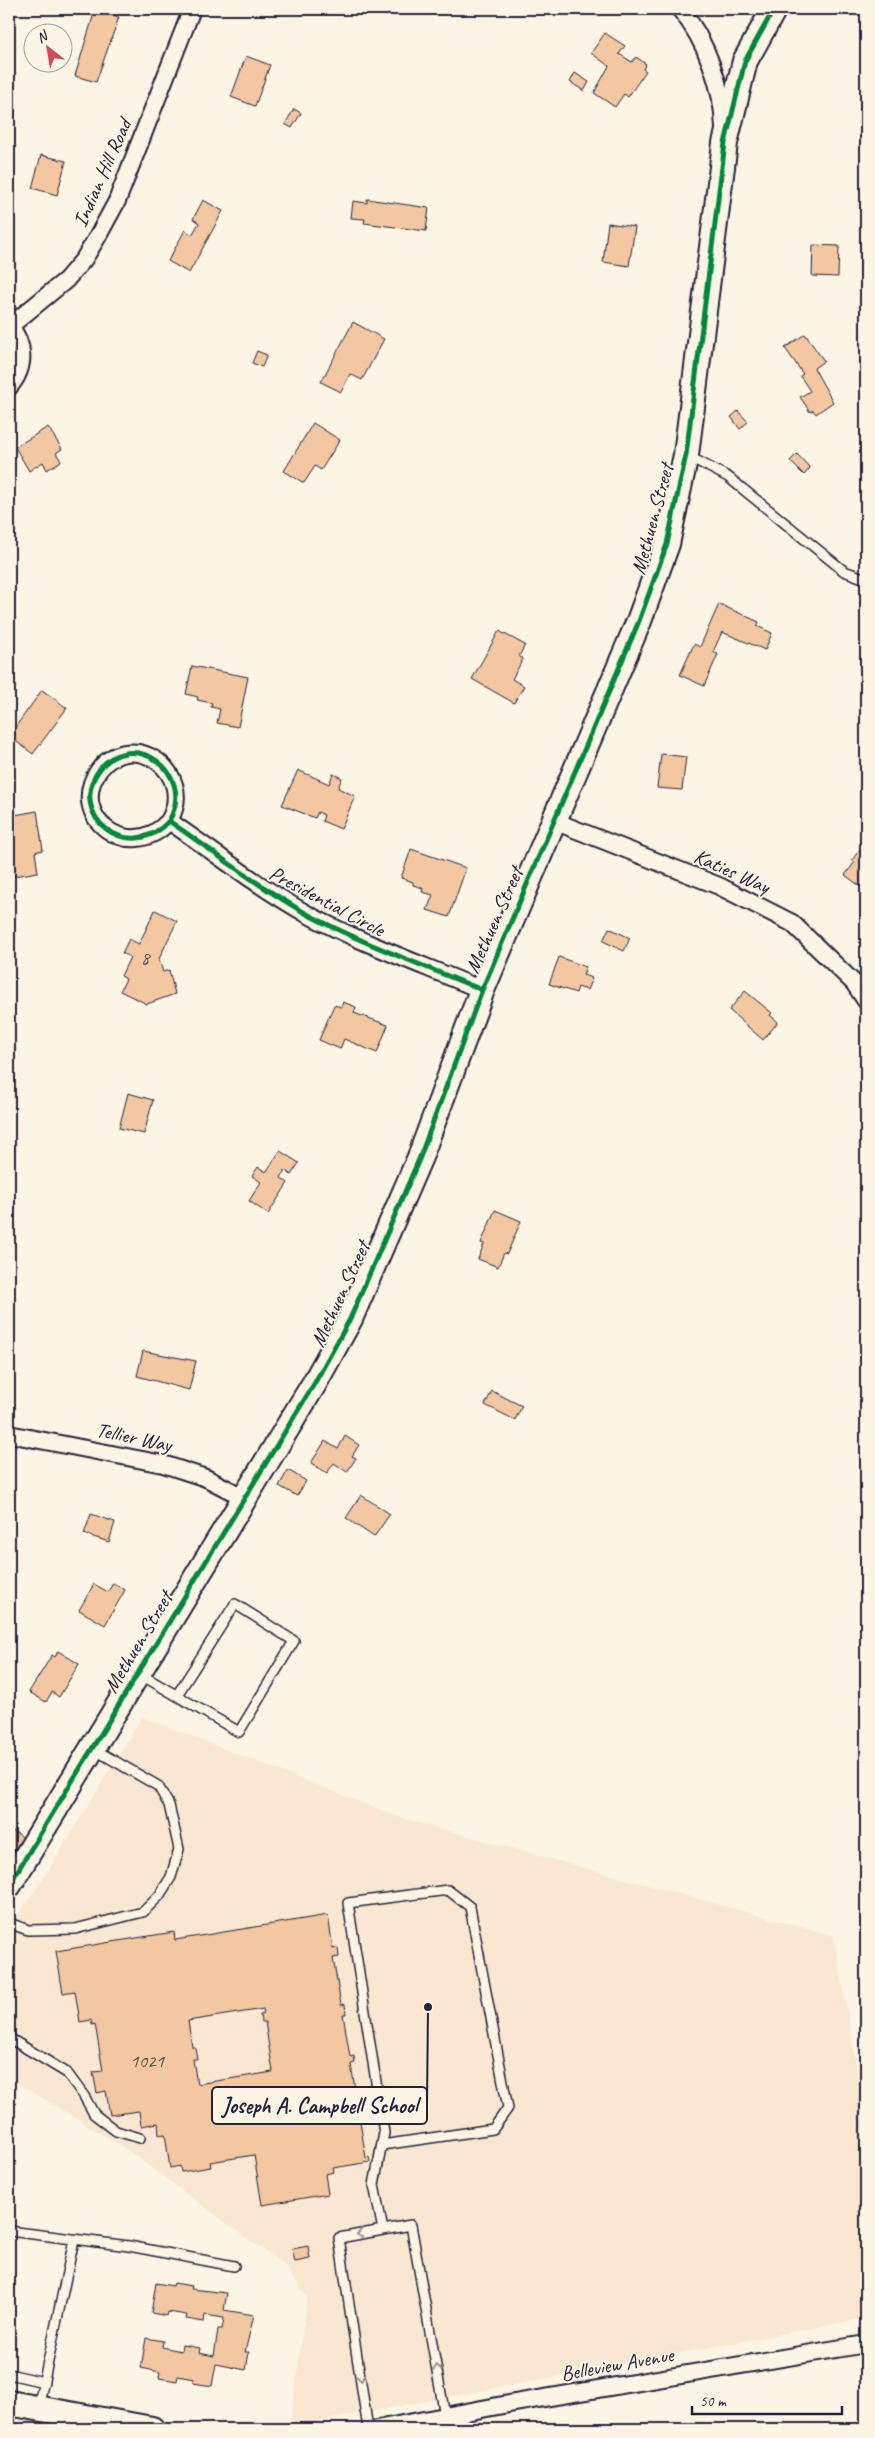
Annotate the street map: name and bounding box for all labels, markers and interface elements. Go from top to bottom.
north arrow [22,22,72,72]
text: N [33,27,52,47]
street label: Indian Hill Road [67,113,138,231]
street label: Methuen Street [625,458,680,577]
street label: Katies Way [690,843,776,900]
street label: Presidential Circle [265,860,391,943]
street label: Methuen Street [459,860,530,977]
house number: 8 [141,946,152,970]
street label: Methuen Street [304,1234,377,1351]
street label: Tellier Way [94,1416,176,1458]
street label: Methuen Street [98,1584,180,1697]
house number: 1021 [130,2049,166,2073]
callout: Joseph A. Campbell School [212,2087,427,2124]
text: Joseph A. Campbell School [220,2092,422,2120]
one-way arrow [356,2229,364,2239]
street label: Belleview Avenue [559,2341,677,2387]
one-way arrow [432,2364,442,2373]
one-way arrow [355,2373,365,2382]
scale bar [692,2383,842,2415]
text: 50 m [700,2392,727,2411]

